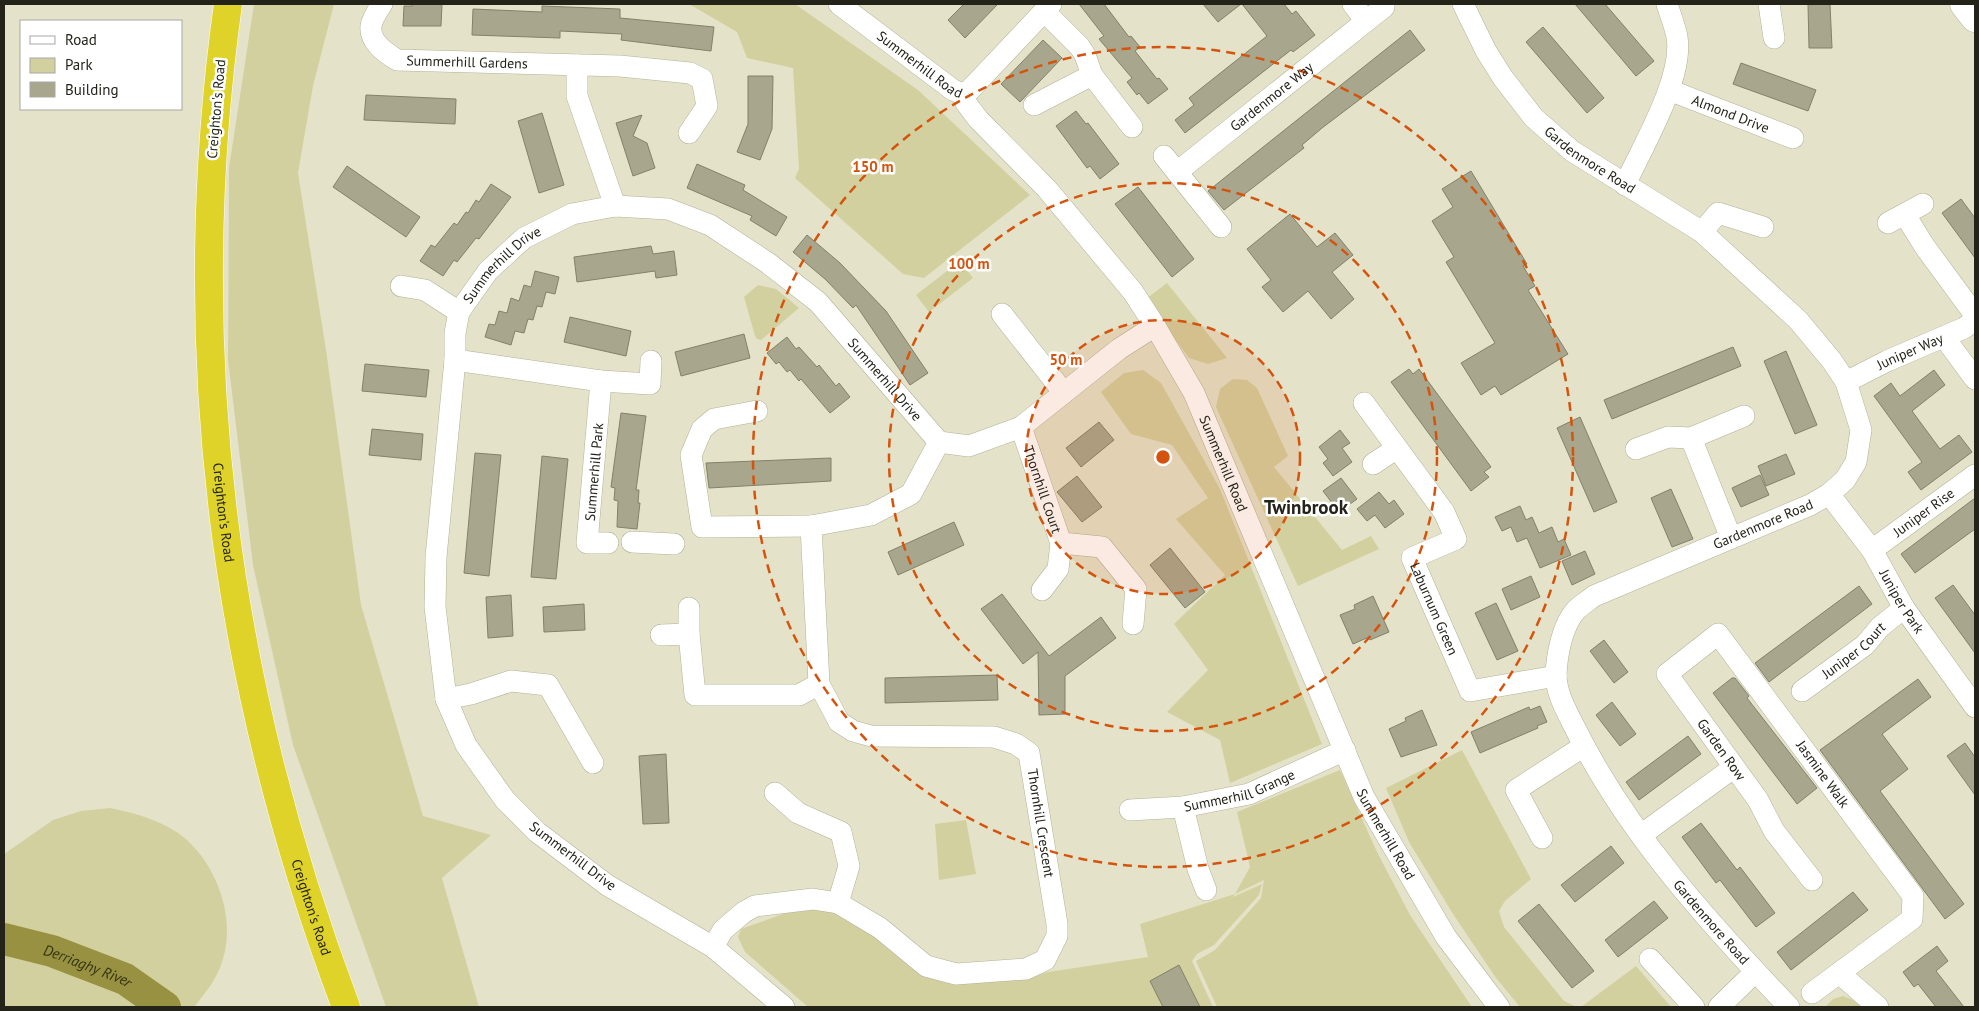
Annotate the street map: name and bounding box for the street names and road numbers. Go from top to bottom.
street label: Summerhill Road [873,27,965,102]
street label: Summerhill Gardens [406,51,528,73]
street label: Gardenmore Way [1226,58,1317,135]
street label: Creighton's Road [203,59,229,159]
street label: Almond Drive [1689,91,1772,137]
street label: Gardenmore Road [1541,122,1639,197]
street label: Summerhill Drive [459,222,544,307]
street label: Juniper Way [1873,329,1946,374]
street label: Summerhill Drive [844,334,926,425]
street label: Summerhill Road [1195,413,1252,514]
street label: Summerhill Park [581,422,607,522]
street label: Thornhill Court [1019,443,1066,536]
street label: Creighton's Road [209,462,239,563]
street label: Juniper Rise [1889,484,1958,541]
street label: Gardenmore Road [1710,495,1816,553]
street label: Laburnum Green [1406,560,1462,658]
street label: Juniper Park [1875,565,1928,637]
street label: Juniper Court [1817,617,1889,683]
street label: Garden Row [1693,715,1750,784]
street label: Jasmine Walk [1792,736,1854,811]
street label: Summerhill Grange [1182,765,1298,816]
street label: Thornhill Crescent [1024,767,1059,879]
street label: Summerhill Road [1353,786,1420,883]
street label: Summerhill Drive [526,817,620,895]
street label: Creighton's Road [288,857,336,958]
street label: Gardenmore Road [1670,876,1753,968]

